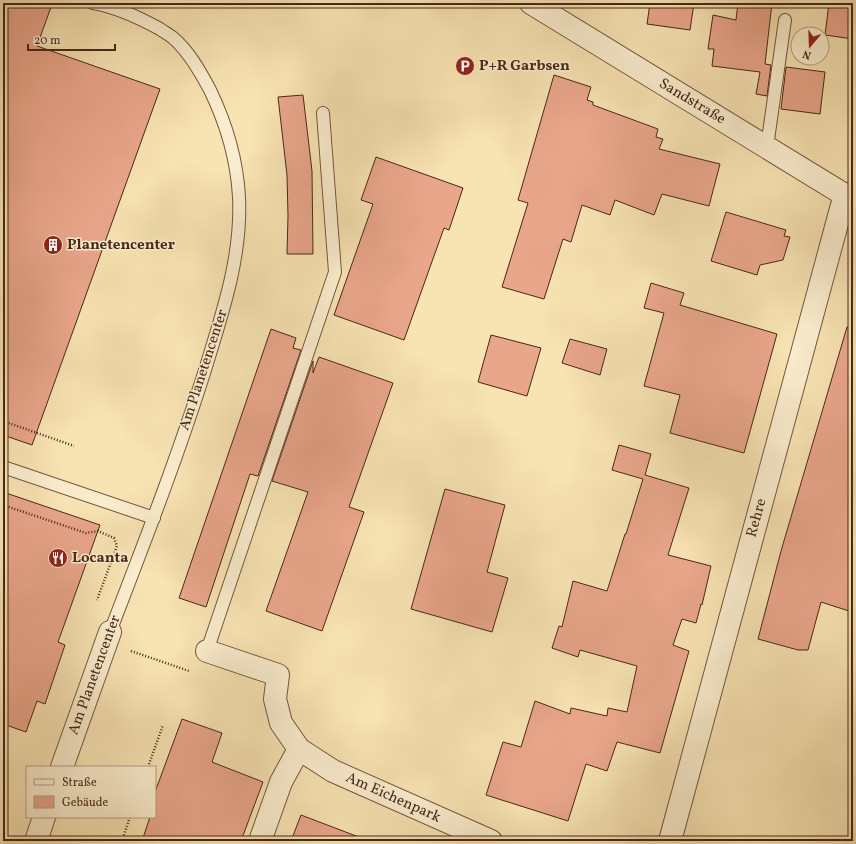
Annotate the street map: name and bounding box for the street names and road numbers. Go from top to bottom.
street label: Sandstraße [655,74,729,130]
street label: Am Planetencenter [175,307,233,433]
street label: Rehre [742,496,772,540]
street label: Am Planetencenter [64,612,126,738]
street label: Am Eichenpark [342,768,444,828]

